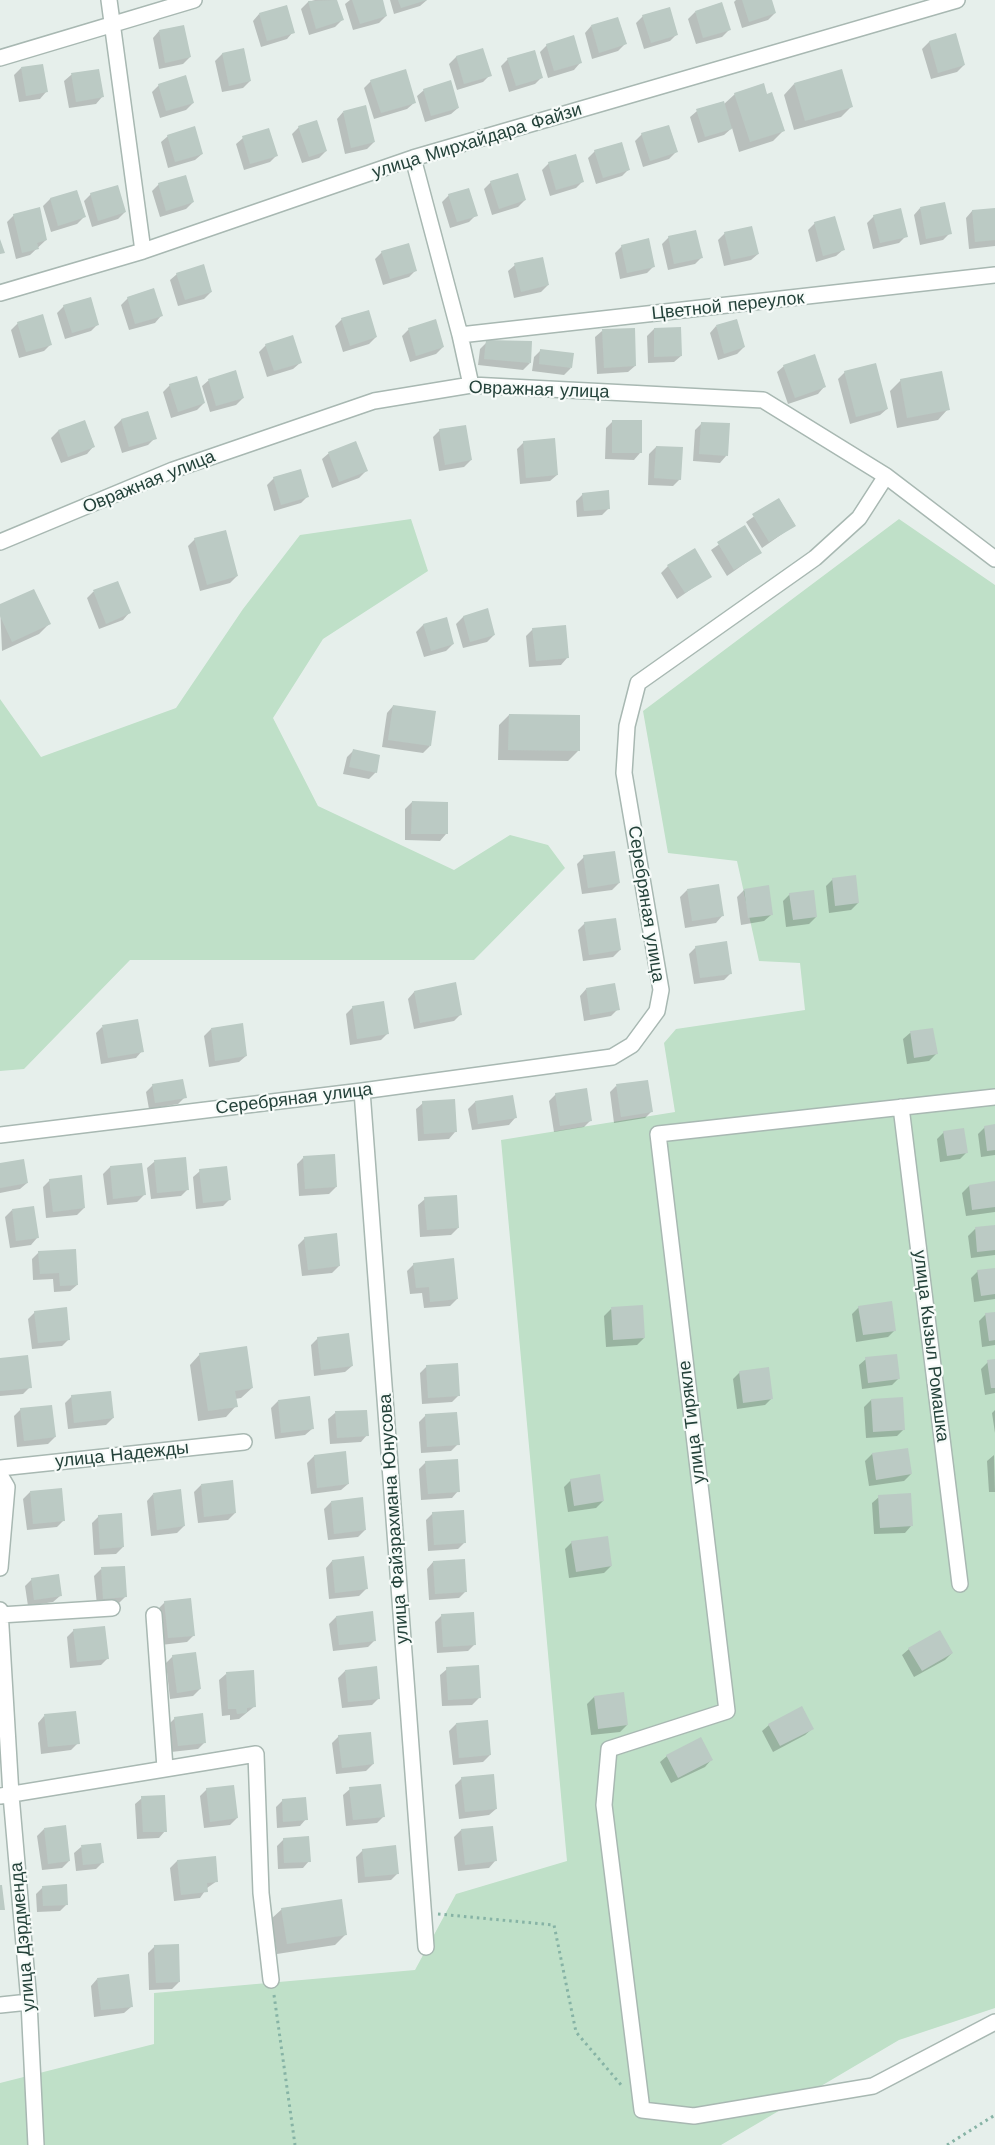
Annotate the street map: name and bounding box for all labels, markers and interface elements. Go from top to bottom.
street label: улица Мирхайдара Файзи [370,99,584,183]
street label: Цветной переулок [651,287,805,325]
street label: Овражная улица [468,377,610,403]
street label: Овражная улица [80,446,218,518]
street label: Серебряная улица [623,824,669,984]
street label: Серебряная улица [214,1079,374,1119]
street label: улица Кызыл Ромашка [909,1249,953,1443]
street label: улица Тирякле [674,1359,710,1485]
street label: улица Файзрахмана Юнусова [374,1393,414,1645]
street label: улица Надежды [54,1437,190,1473]
street label: улица Дэрдменда [6,1861,40,2013]

